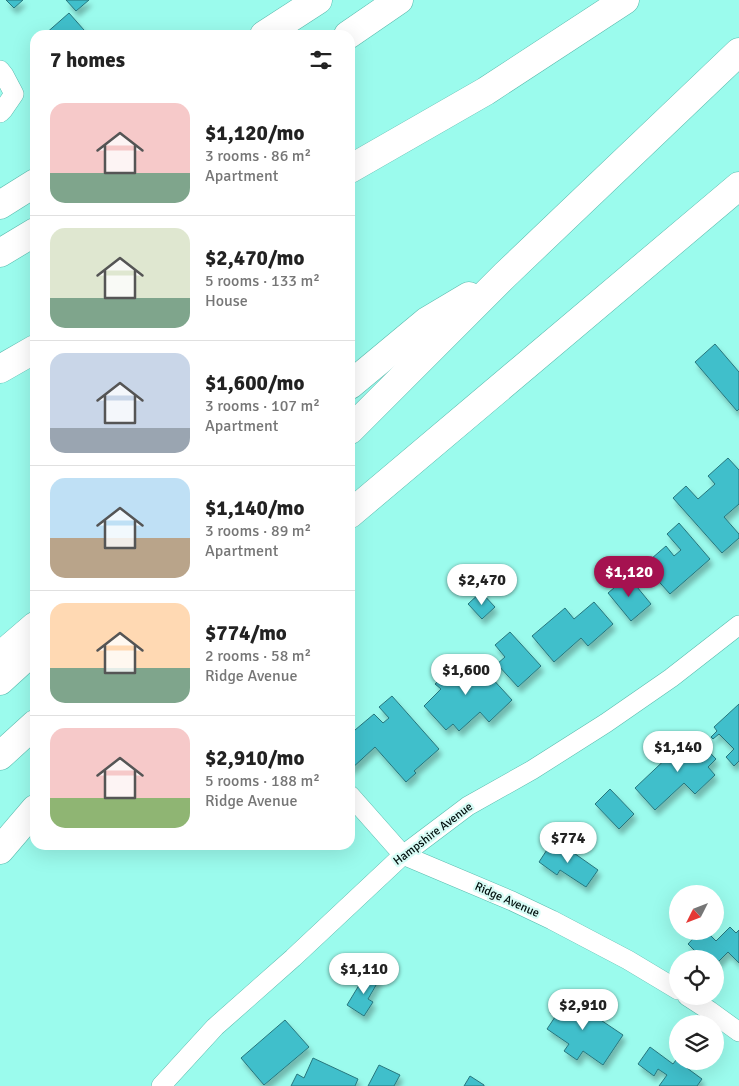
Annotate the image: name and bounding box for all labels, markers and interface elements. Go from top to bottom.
icon: filters [307,46,335,74]
text: 7 homes [50,47,125,73]
text: $1,120/mo [205,120,304,146]
icon: home [90,123,150,183]
text: 3 rooms · 86 m² [205,146,311,166]
text: Apartment [205,166,278,186]
text: $2,470/mo [205,245,304,271]
icon: home [90,248,150,308]
text: 5 rooms · 133 m² [205,271,320,291]
text: House [205,291,248,311]
text: $1,600/mo [205,370,304,396]
icon: home [90,373,150,433]
text: 3 rooms · 107 m² [205,396,320,416]
text: Apartment [205,416,278,436]
text: $1,140/mo [205,495,304,521]
icon: home [90,498,150,558]
text: 3 rooms · 89 m² [205,521,311,541]
text: Apartment [205,541,278,561]
pin: $1,120 [588,556,670,598]
text: $1,120 [605,562,653,582]
pin: $2,470 [441,564,523,606]
text: $2,470 [458,570,506,590]
text: $774/mo [205,620,287,646]
icon: home [90,623,150,683]
text: 2 rooms · 58 m² [205,646,311,666]
pin: $1,600 [425,654,507,696]
text: $1,600 [442,660,490,680]
text: Ridge Avenue [205,666,297,686]
pin: $1,140 [637,730,719,773]
text: $1,140 [654,737,702,757]
text: $2,910/mo [205,745,304,771]
icon: home [90,748,150,808]
text: 5 rooms · 188 m² [205,771,320,791]
text: Ridge Avenue [205,791,297,811]
street label: Hampshire Avenue [390,799,476,869]
pin: $774 [538,822,598,864]
text: $774 [551,828,585,848]
street label: Ridge Avenue [472,879,542,921]
north arrow [669,885,724,940]
map controls [669,885,724,1070]
button: locate [669,950,724,1005]
pin: $1,110 [323,952,405,995]
text: $1,110 [340,959,388,979]
pin: $2,910 [542,988,624,1031]
text: $2,910 [559,995,607,1015]
button: layers [669,1015,724,1070]

